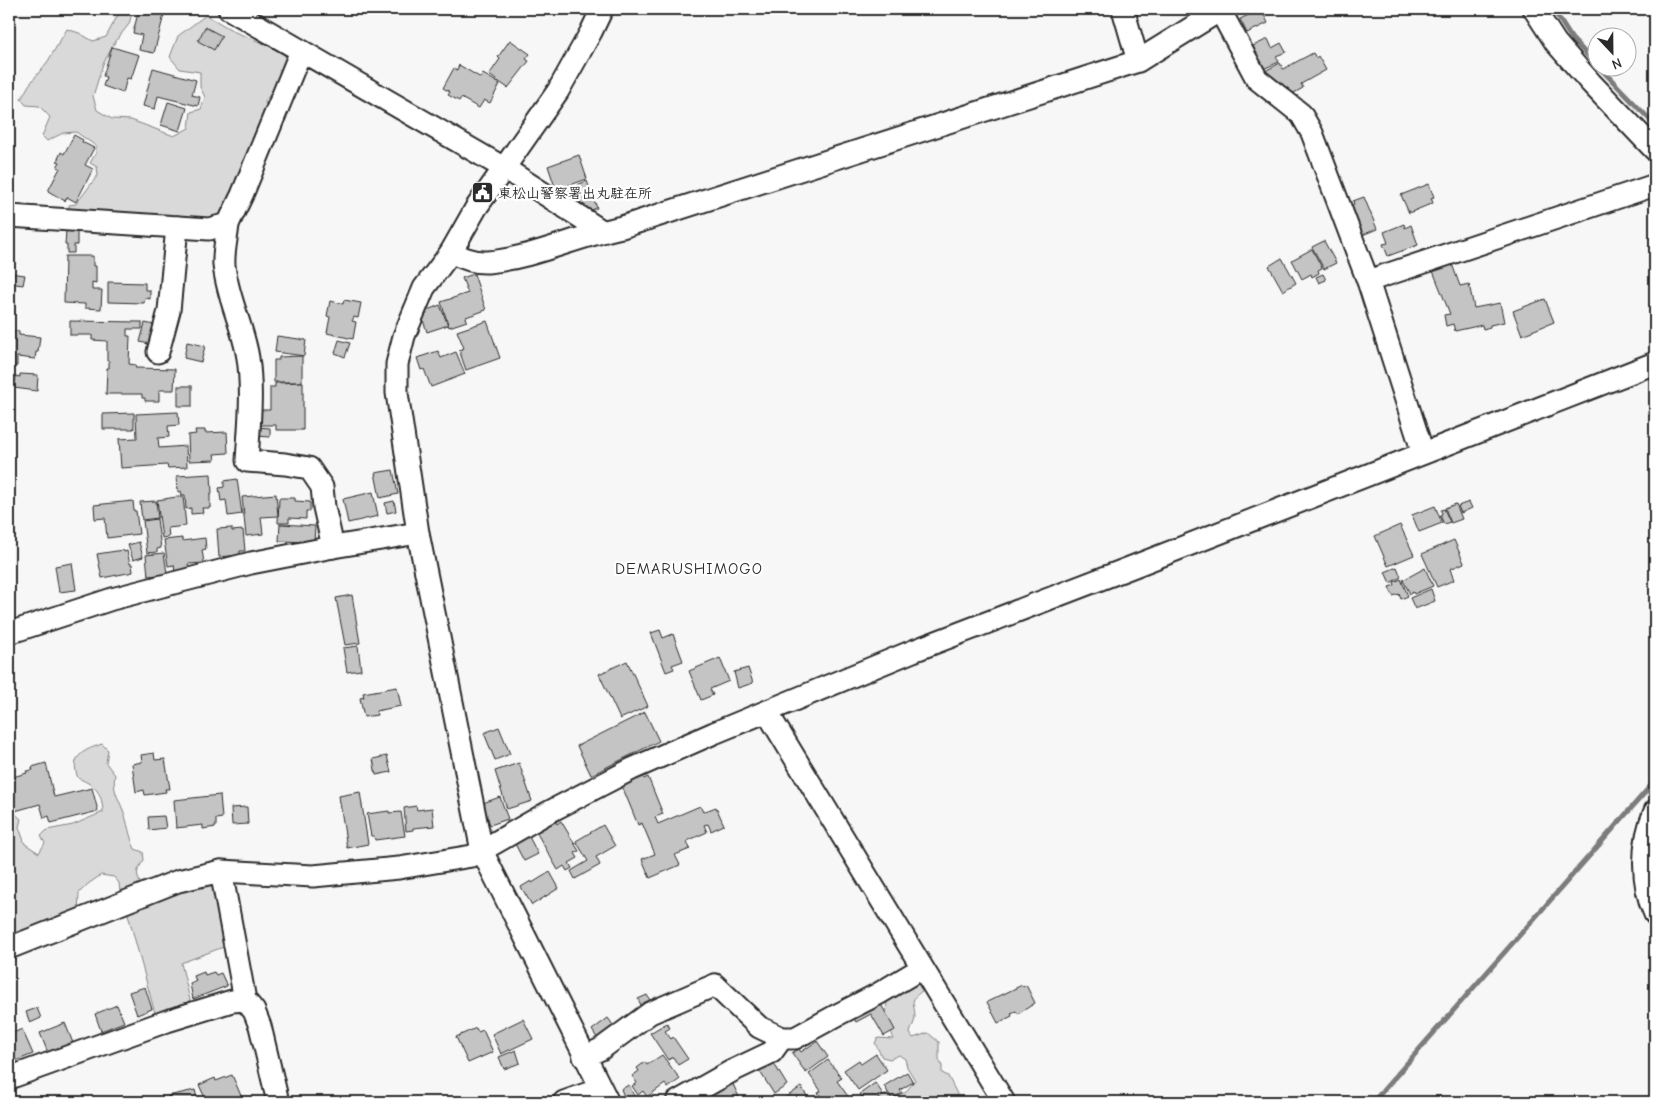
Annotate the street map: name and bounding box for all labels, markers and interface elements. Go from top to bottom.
north arrow [1586,28,1636,78]
text: N [1609,54,1624,73]
public building icon: 東松山警察署出丸駐在所 [470,181,494,205]
place label: 東松山警察署出丸駐在所 [498,185,652,202]
district label: DEMARUSHIMOGO [615,560,763,578]

